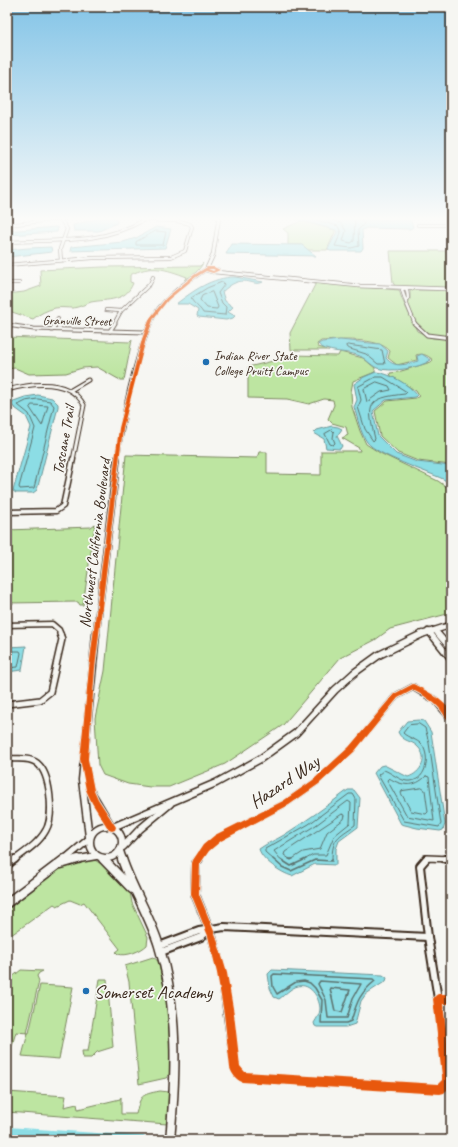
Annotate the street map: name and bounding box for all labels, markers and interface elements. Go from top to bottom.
street label: Granville Street [42,312,113,330]
place label: Indian River State College Pruitt Campus [214,348,310,379]
marker: Indian River State College Pruitt Campus [201,357,211,367]
street label: Toscane Trail [48,401,80,476]
street label: Northwest California Boulevard [75,455,116,629]
street label: Hazard Way [245,749,325,814]
place label: Somerset Academy [94,980,214,1004]
marker: Somerset Academy [81,986,91,996]

